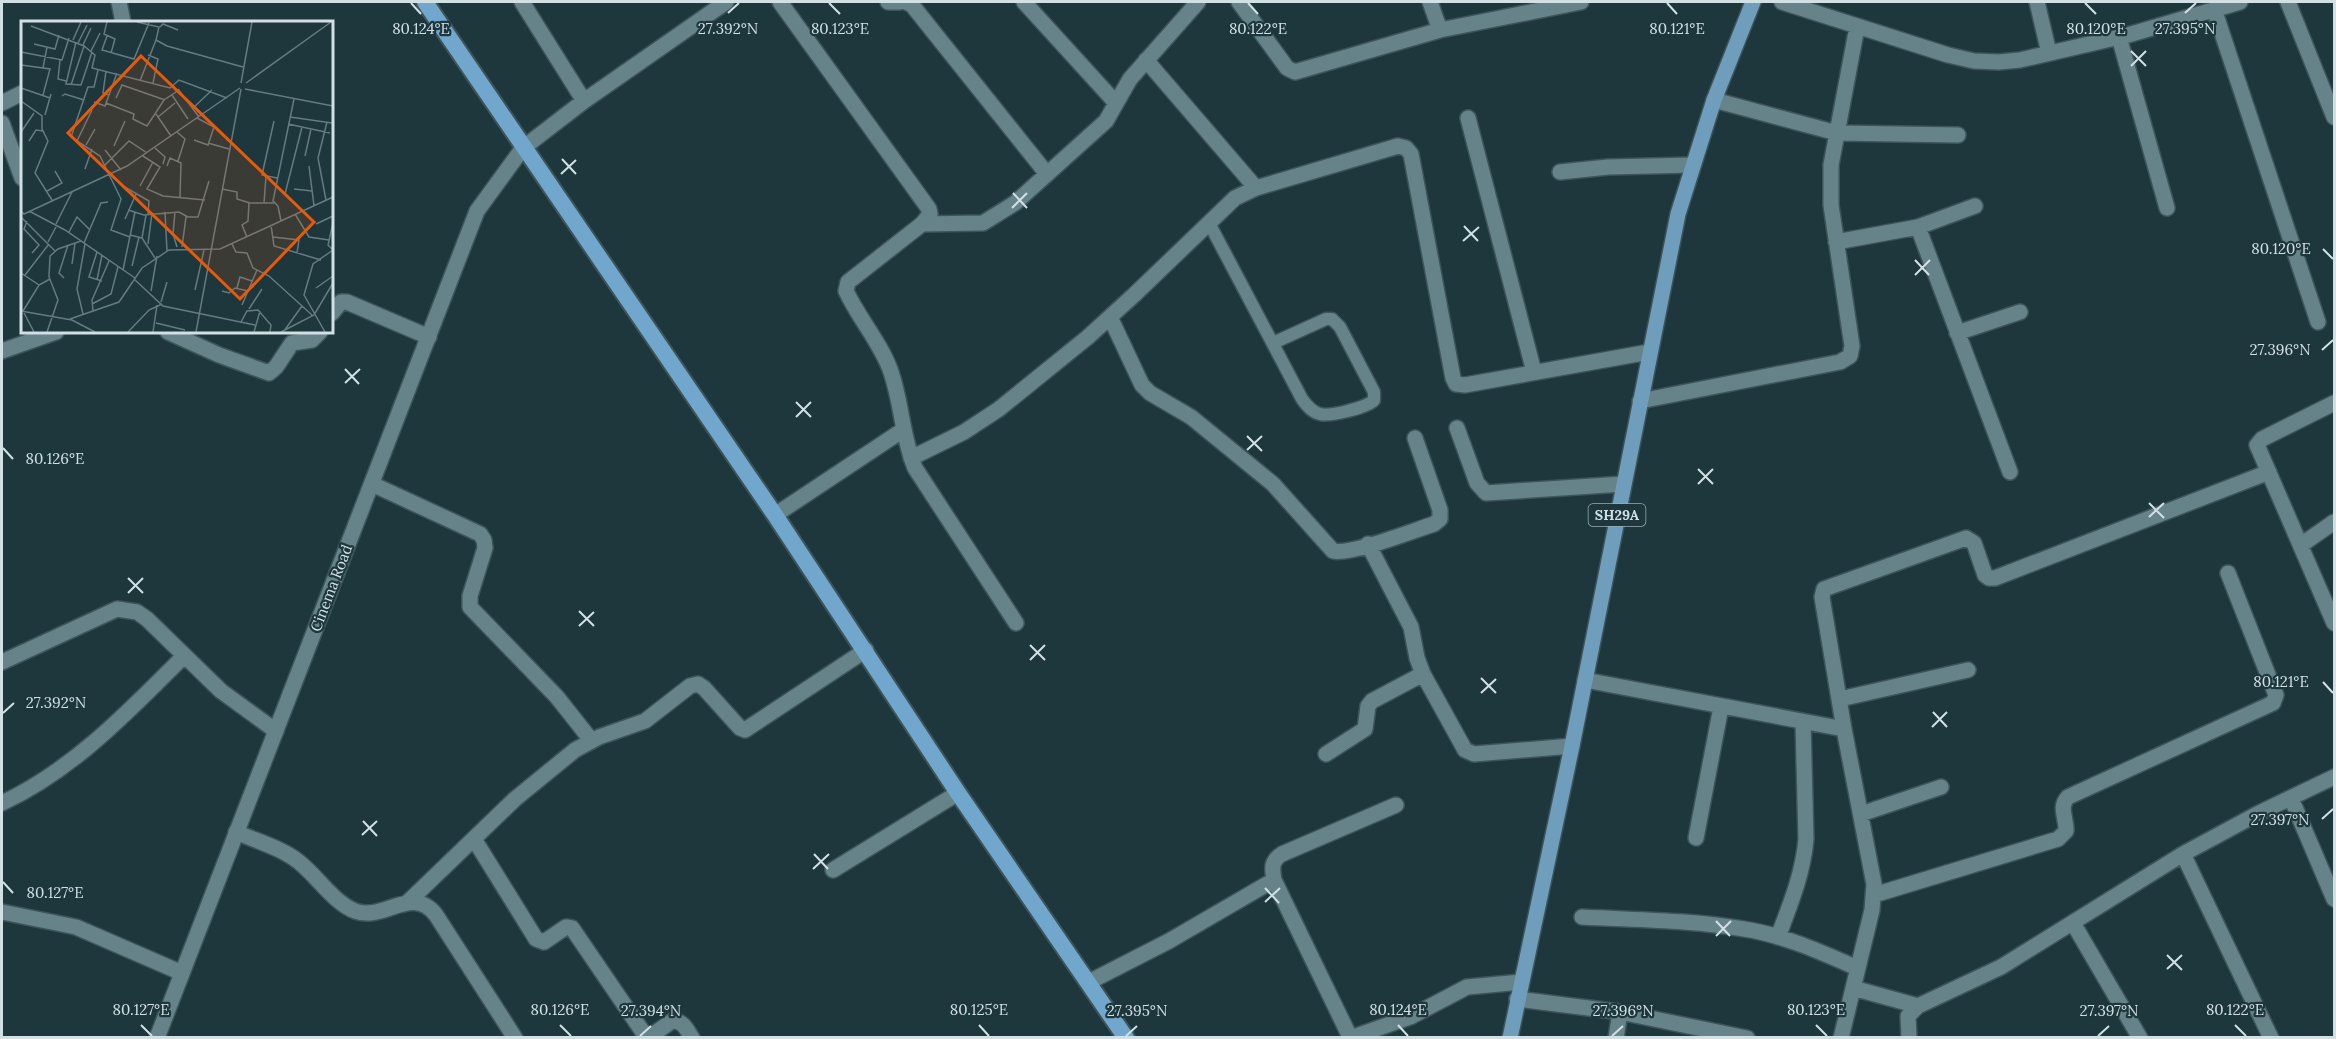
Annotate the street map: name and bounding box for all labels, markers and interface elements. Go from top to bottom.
text: 80.124°E [392,19,450,38]
text: 27.392°N [698,19,758,38]
text: 80.123°E [811,19,869,38]
text: 80.122°E [1229,19,1287,38]
text: 80.121°E [1649,19,1705,38]
text: 80.120°E [2066,19,2126,38]
text: 27.395°N [2155,19,2215,38]
inset map [21,21,333,333]
text: 80.120°E [2251,239,2311,258]
text: 27.396°N [2249,340,2311,359]
text: 80.126°E [26,449,84,468]
road number: SH29A [1588,504,1646,526]
street label: Cinema Road [306,542,356,634]
text: 80.121°E [2253,672,2309,691]
text: 27.392°N [26,693,86,712]
text: 27.397°N [2250,810,2310,829]
text: 80.127°E [26,883,84,902]
text: 80.127°E [112,1000,170,1019]
text: 80.126°E [531,1000,589,1019]
text: 80.125°E [950,1000,1008,1019]
text: 80.124°E [1369,1000,1427,1019]
text: 80.123°E [1787,1000,1845,1019]
text: 80.122°E [2206,1000,2264,1019]
text: 27.394°N [621,1001,681,1020]
text: 27.395°N [1107,1001,1167,1020]
text: 27.396°N [1592,1001,1654,1020]
text: 27.397°N [2079,1001,2139,1020]

